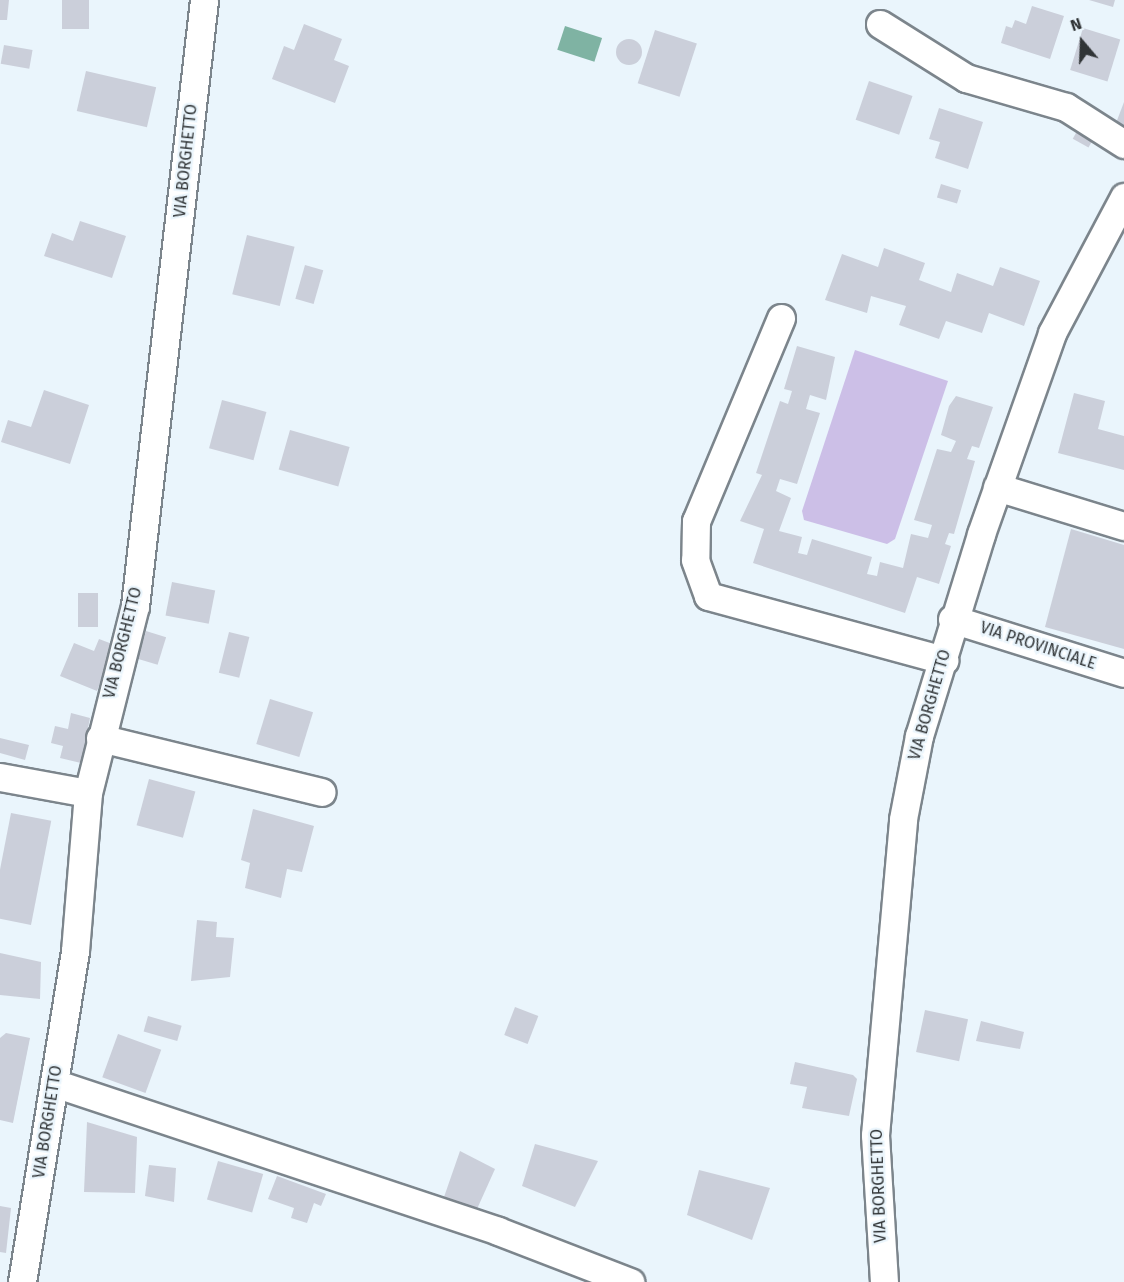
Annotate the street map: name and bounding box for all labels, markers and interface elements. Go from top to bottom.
north arrow [1052,12,1112,72]
text: N [1068,14,1084,35]
street label: VIA BORGHETTO [170,103,202,219]
street label: VIA BORGHETTO [100,585,146,701]
street label: VIA PROVINCIALE [978,618,1098,674]
street label: VIA BORGHETTO [905,648,955,762]
street label: VIA BORGHETTO [30,1064,66,1180]
street label: VIA BORGHETTO [867,1129,891,1243]

